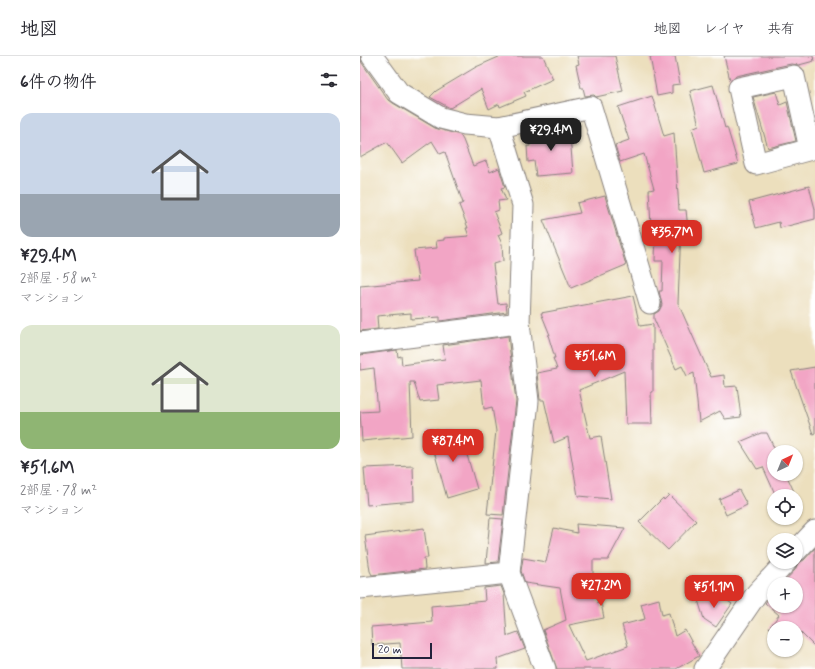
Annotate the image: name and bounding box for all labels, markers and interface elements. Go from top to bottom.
text: 地図 [20,17,58,42]
text: 地図 [654,20,682,38]
text: レイヤ [704,20,745,38]
text: 共有 [767,20,795,38]
icon: filters [318,69,340,91]
text: 6件の物件 [20,71,97,93]
pin: ¥29.4M [518,118,584,152]
text: ¥29.4M [529,122,573,139]
icon: home [144,139,216,211]
pin: ¥35.7M [639,220,705,254]
text: ¥35.7M [651,224,693,241]
text: ¥29.4M [20,245,77,267]
text: 2部屋 · 58 m² [20,270,97,287]
text: マンション [20,290,84,307]
pin: ¥51.6M [562,344,628,378]
text: ¥51.6M [574,348,616,365]
icon: home [144,351,216,423]
pin: ¥87.4M [420,429,486,463]
text: ¥87.4M [431,433,475,450]
north arrow [767,445,803,481]
map controls [767,445,803,657]
text: ¥51.6M [20,457,74,479]
text: 2部屋 · 78 m² [20,482,97,499]
button: locate [767,489,803,525]
text: マンション [20,502,84,519]
button: layers [767,533,803,569]
pin: ¥27.2M [568,573,634,607]
pin: ¥51.1M [681,575,747,609]
text: ¥27.2M [581,577,621,594]
button: + [767,577,803,613]
text: ¥51.1M [694,579,734,596]
button: − [767,621,803,657]
scale bar [372,641,432,660]
text: 20 m [378,643,401,657]

